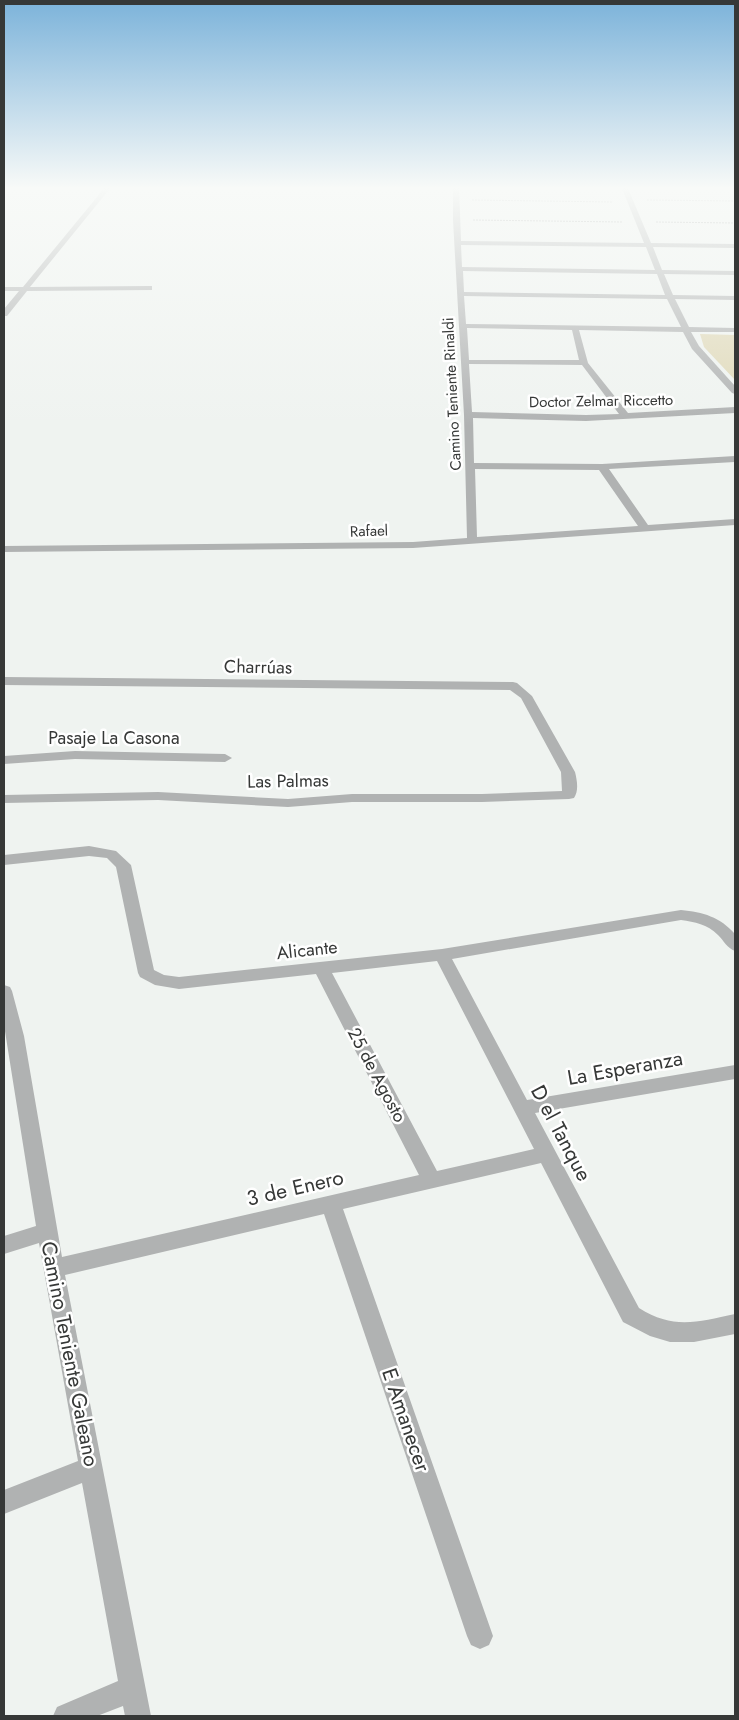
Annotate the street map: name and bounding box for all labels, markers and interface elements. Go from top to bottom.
street label: Camino Teniente Rinaldi [437,317,467,471]
street label: Doctor Zelmar Riccetto [529,389,673,413]
street label: Rafael [349,519,389,543]
street label: Charrúas [224,653,292,681]
street label: Pasaje La Casona [48,725,180,751]
street label: Las Palmas [247,767,329,795]
street label: Alicante [275,934,339,966]
street label: 25 de Agosto [341,1023,413,1127]
street label: La Esperanza [565,1043,685,1093]
street label: D el Tanque [523,1080,599,1187]
street label: 3 de Enero [244,1162,346,1214]
street label: Camino Teniente Galeano [33,1239,107,1469]
street label: E Amanecer [374,1364,438,1477]

